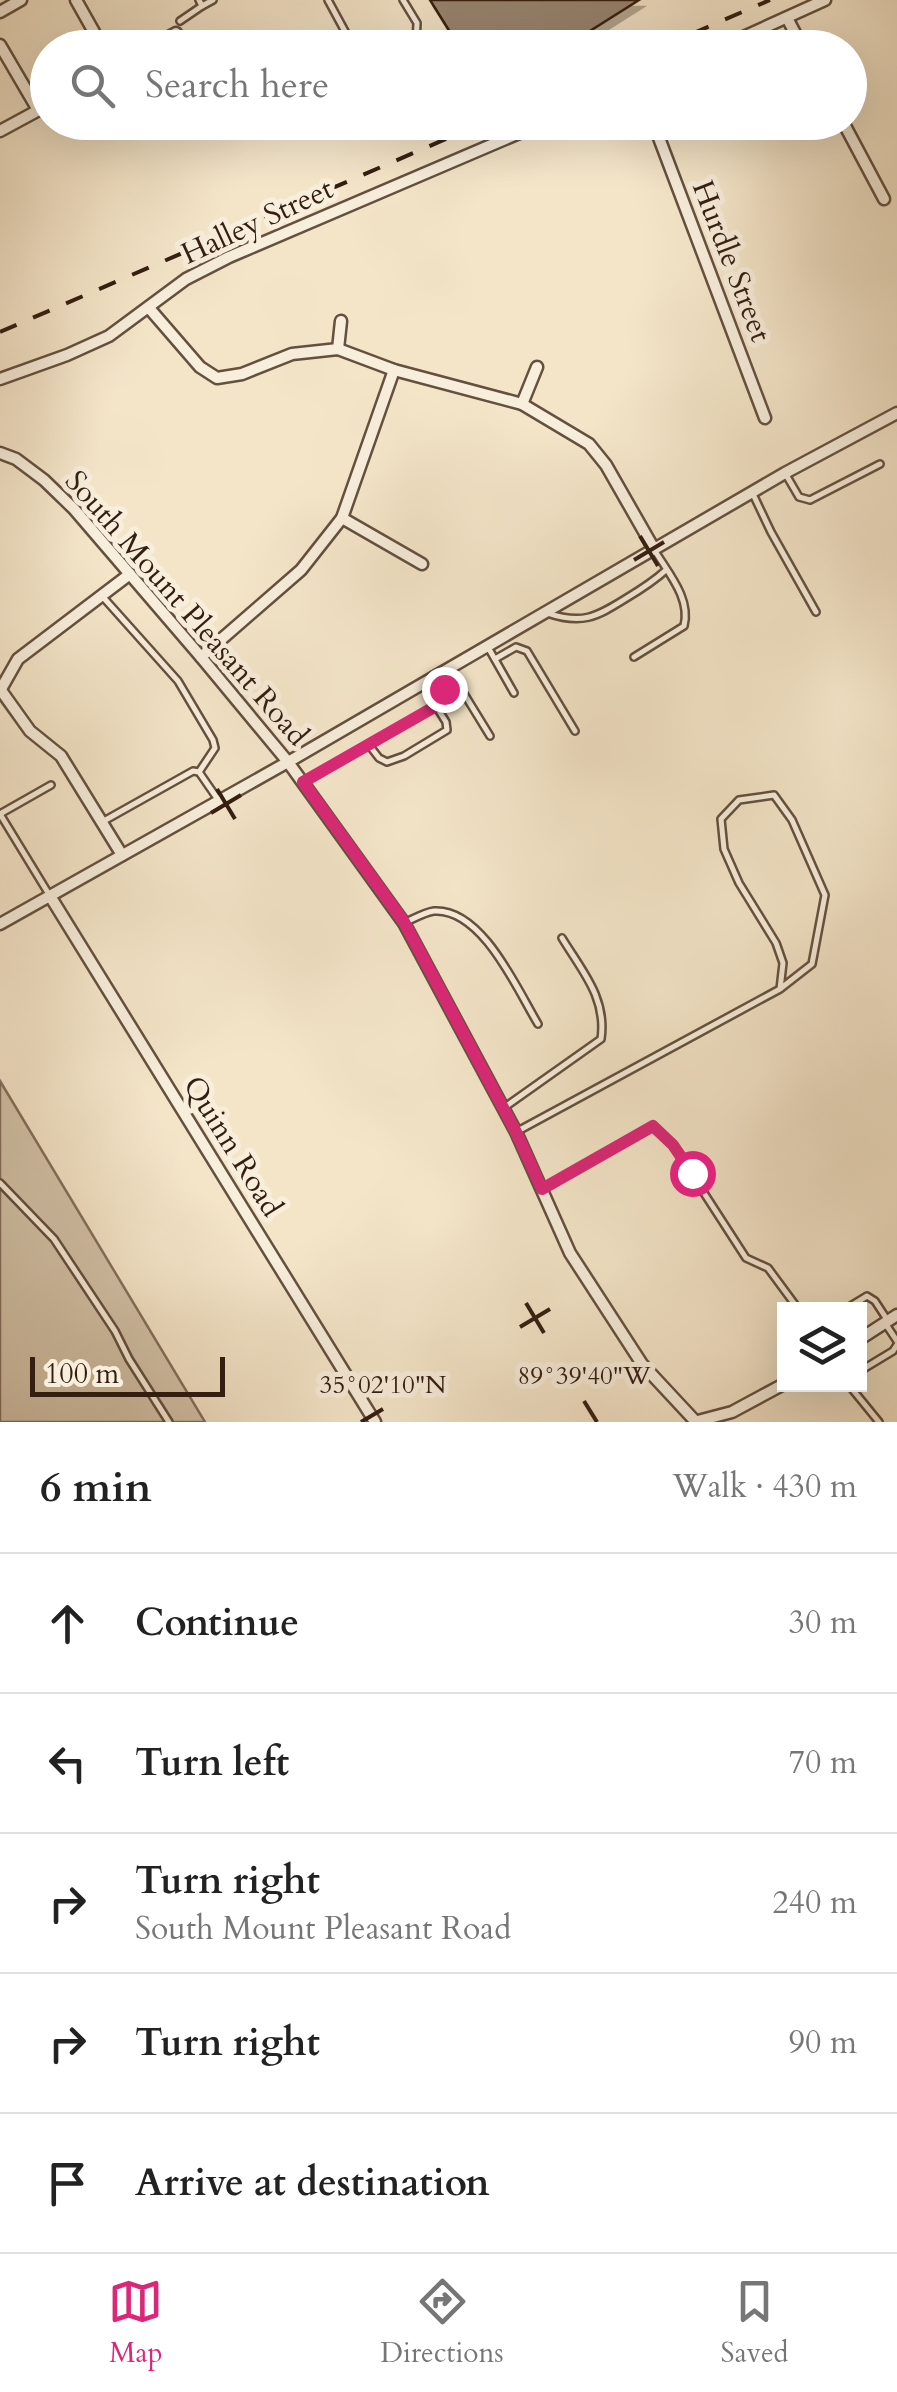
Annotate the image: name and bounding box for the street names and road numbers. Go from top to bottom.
street label: Halley Street [175,168,340,274]
street label: Hurdle Street [682,175,781,348]
street label: South Mount Pleasant Road [55,462,318,755]
street label: Quinn Road [173,1068,292,1225]

